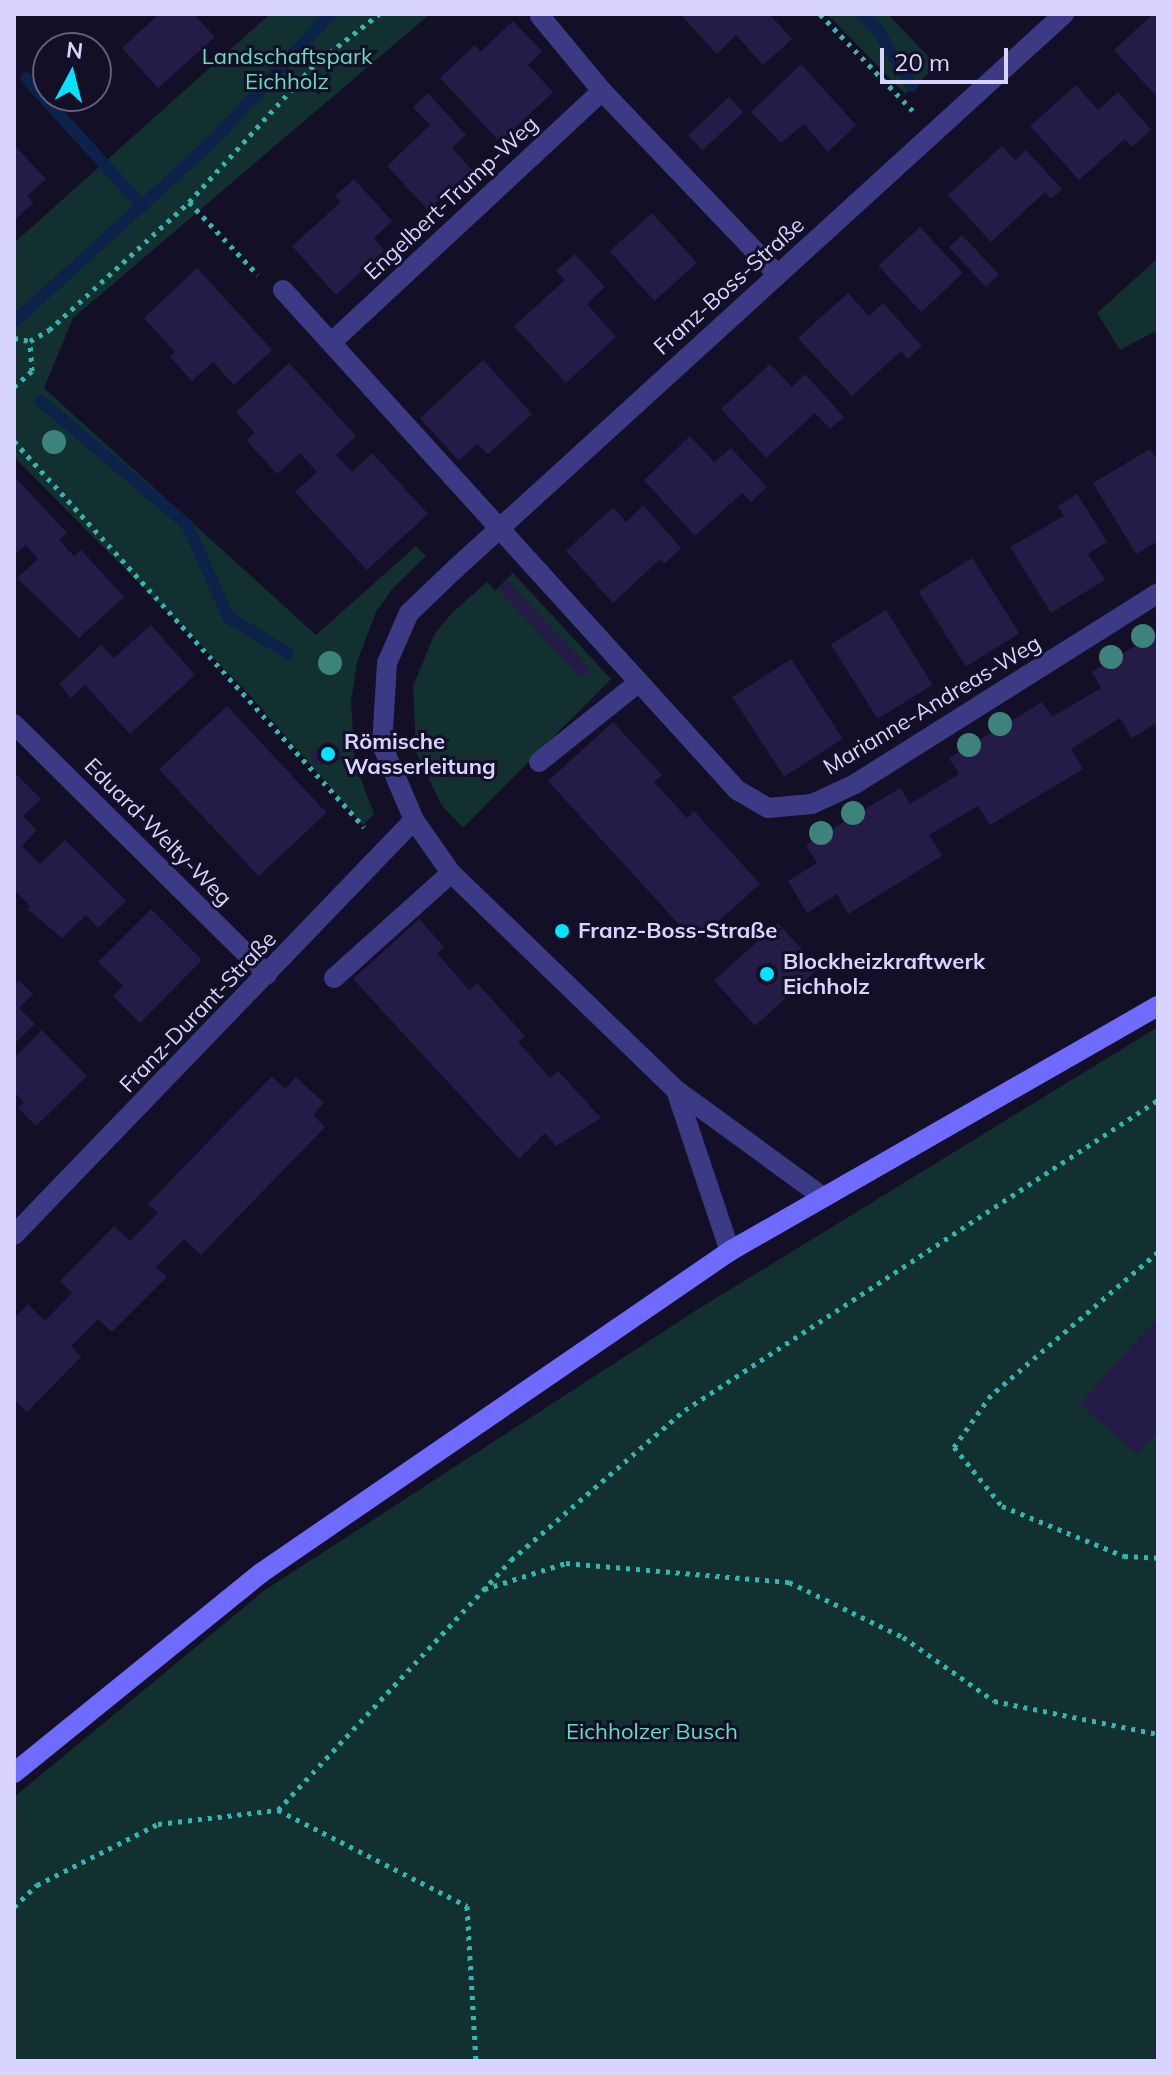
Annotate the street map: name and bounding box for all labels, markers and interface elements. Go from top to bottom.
north arrow [32,32,112,112]
scale bar [884,32,1012,82]
text: N [65,35,85,65]
park label: Landschaftspark Eichholz [202,43,372,94]
text: 20 m [894,47,950,77]
street label: Engelbert-Trump-Weg [359,111,543,285]
street label: Franz-Boss-Straße [649,212,809,360]
street label: Marianne-Andreas-Weg [819,630,1045,780]
place label: Römische Wasserleitung [344,728,496,780]
marker: Römische Wasserleitung [319,745,337,763]
street label: Eduard-Welty-Weg [79,753,237,911]
place label: Franz-Boss-Straße [578,918,777,944]
marker: Franz-Boss-Straße [553,922,571,940]
street label: Franz-Durant-Straße [114,926,282,1098]
place label: Blockheizkraftwerk Eichholz [783,948,985,1000]
marker: Blockheizkraftwerk Eichholz [758,965,776,983]
park label: Eichholzer Busch [566,1719,738,1745]

